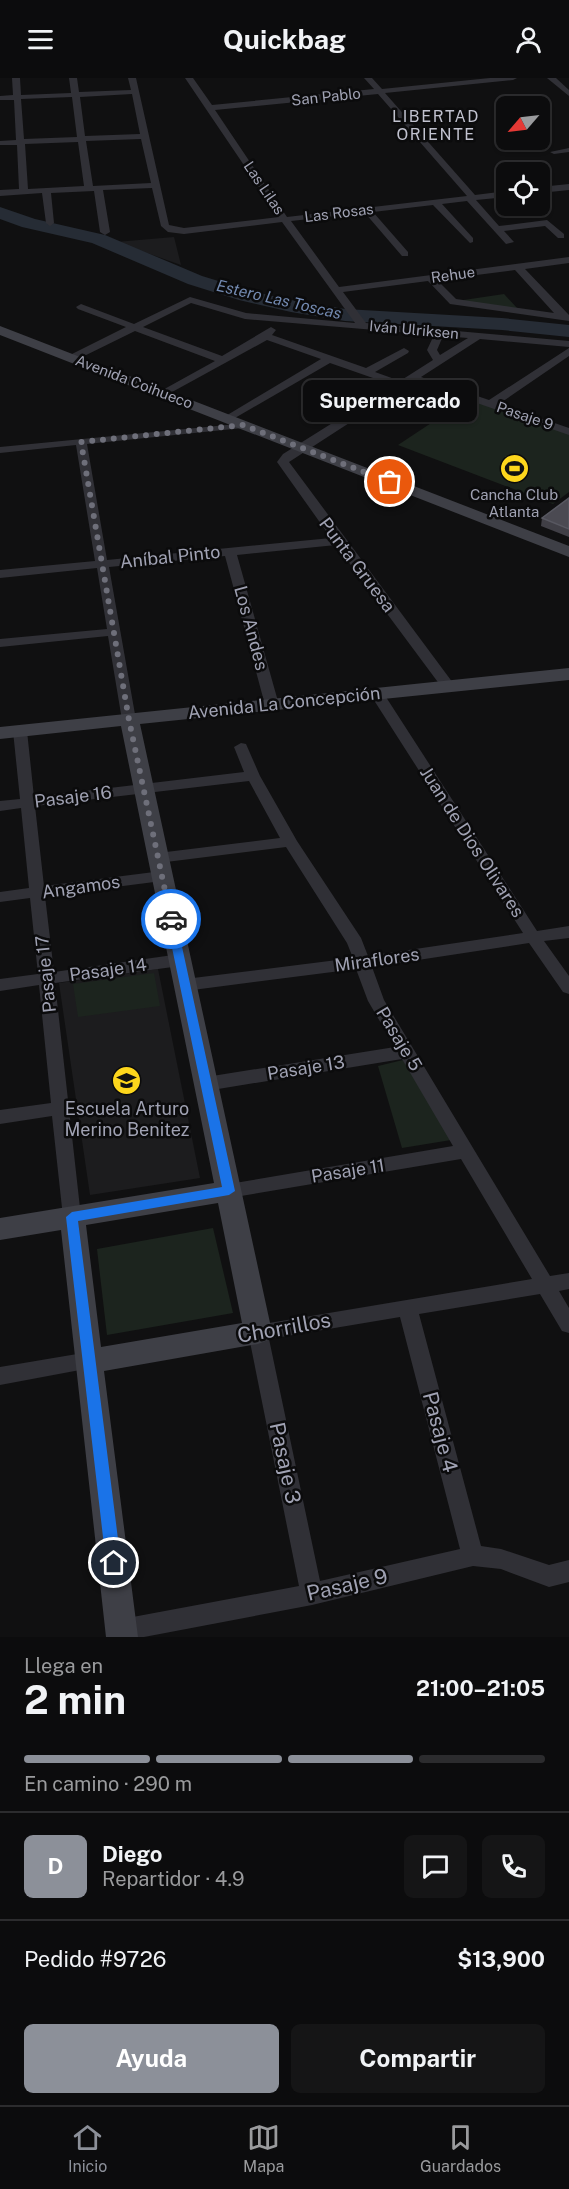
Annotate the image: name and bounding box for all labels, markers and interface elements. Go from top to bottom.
icon: menu [24,23,57,56]
text: Quickbag [223,23,346,55]
icon: person [512,23,545,56]
street label: San Pablo [290,84,362,109]
north arrow [496,96,550,150]
map controls [496,96,550,216]
district label: LIBERTAD ORIENTE [392,107,480,144]
street label: Las Lilas [240,158,288,218]
button: locate [496,162,550,216]
street label: Las Rosas [303,200,375,225]
street label: Rehue [430,263,476,286]
water label: Estero Las Toscas [215,276,343,323]
street label: Iván Ulriksen [369,317,460,342]
street label: Avenida Coihueco [73,351,195,412]
callout: Supermercado [303,380,477,422]
text: Supermercado [319,389,461,413]
street label: Pasaje 9 [495,398,556,433]
sports icon: Cancha Club Atlanta [498,452,530,484]
pin [364,456,415,507]
icon: bag [373,465,406,498]
place label: Cancha Club Atlanta [470,486,558,520]
street label: Punta Gruesa [315,513,400,616]
street label: Aníbal Pinto [119,541,221,572]
street label: Los Andes [230,583,273,672]
street label: Avenida La Concepción [187,682,381,723]
street label: Juan de Dios Olivares [416,762,529,921]
street label: Pasaje 16 [33,781,113,812]
street label: Angamos [40,871,121,902]
courier [141,889,201,949]
icon: car [155,903,188,936]
street label: Pasaje 17 [31,934,60,1014]
street label: Miraflores [333,943,421,976]
street label: Pasaje 14 [68,954,148,985]
street label: Pasaje 5 [372,1003,427,1075]
street label: Pasaje 13 [266,1051,346,1084]
school or university icon: Escuela Arturo Merino Benitez [111,1064,143,1096]
place label: Escuela Arturo Merino Benitez [64,1098,190,1140]
street label: Pasaje 11 [310,1154,386,1187]
street label: Chorrillos [235,1307,333,1348]
street label: Pasaje 4 [418,1389,463,1475]
street label: Pasaje 3 [265,1420,306,1506]
pin [88,1537,139,1588]
icon: home [97,1546,130,1579]
street label: Pasaje 9 [304,1563,390,1606]
text: Llega en [24,1654,103,1678]
text: 21:00–21:05 [416,1675,545,1701]
text: 2 min [24,1677,126,1723]
text: En camino · 290 m [24,1772,192,1796]
button: chat [404,1835,467,1898]
button: phone [482,1835,545,1898]
text: Diego [102,1841,162,1867]
text: D [48,1853,63,1879]
text: Repartidor · 4.9 [102,1867,244,1891]
text: Pedido #9726 [24,1946,167,1972]
text: $13,900 [457,1946,545,1972]
button: Ayuda [24,2024,279,2093]
button: Compartir [291,2024,545,2093]
tab: Inicio [68,2121,107,2176]
tab: Mapa [243,2121,284,2176]
tab: Guardados [420,2121,501,2176]

